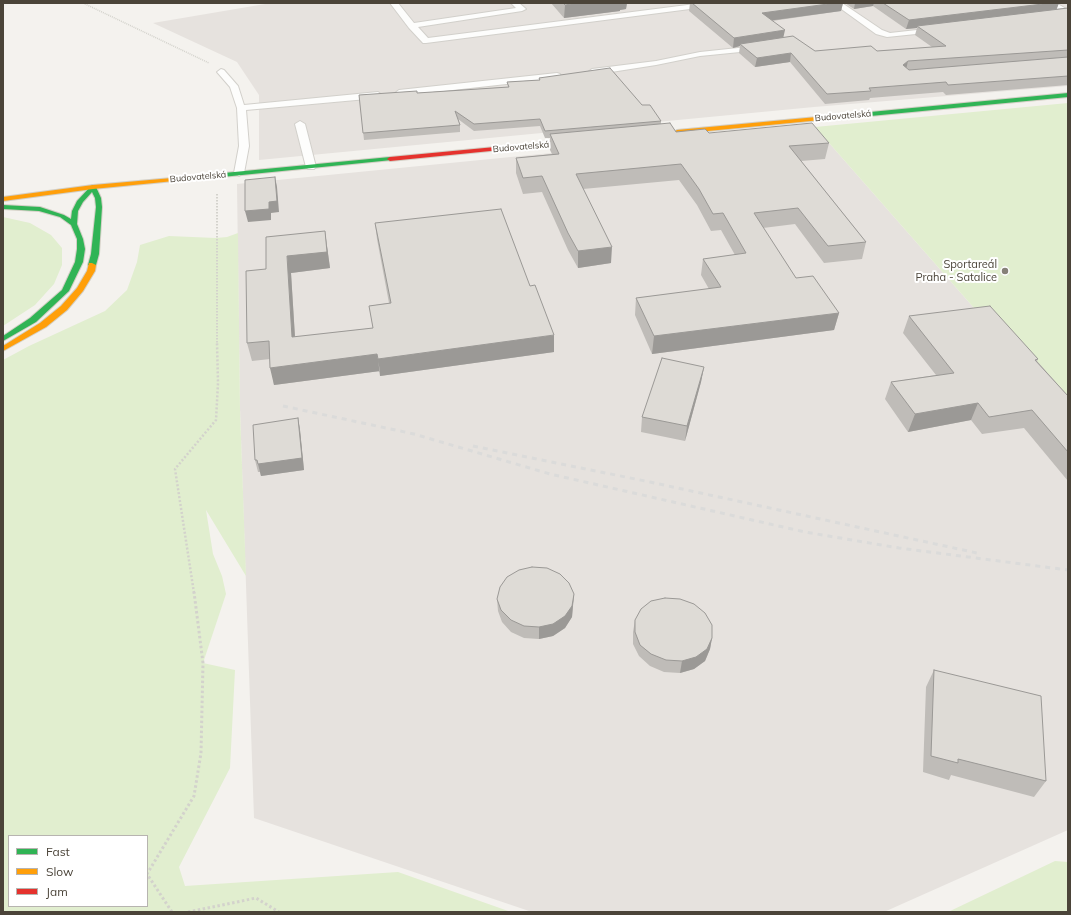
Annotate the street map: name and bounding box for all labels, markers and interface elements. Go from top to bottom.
street label: Budovatelská [814,108,872,124]
street label: Budovatelská [492,139,550,155]
street label: Budovatelská [169,169,227,185]
place label: Sportareál Praha - Satalice [915,258,997,284]
marker: Sportareál Praha - Satalice [1000,266,1010,276]
legend [8,835,148,907]
text: Fast [46,844,70,859]
text: Slow [46,864,74,879]
text: Jam [46,884,68,899]

